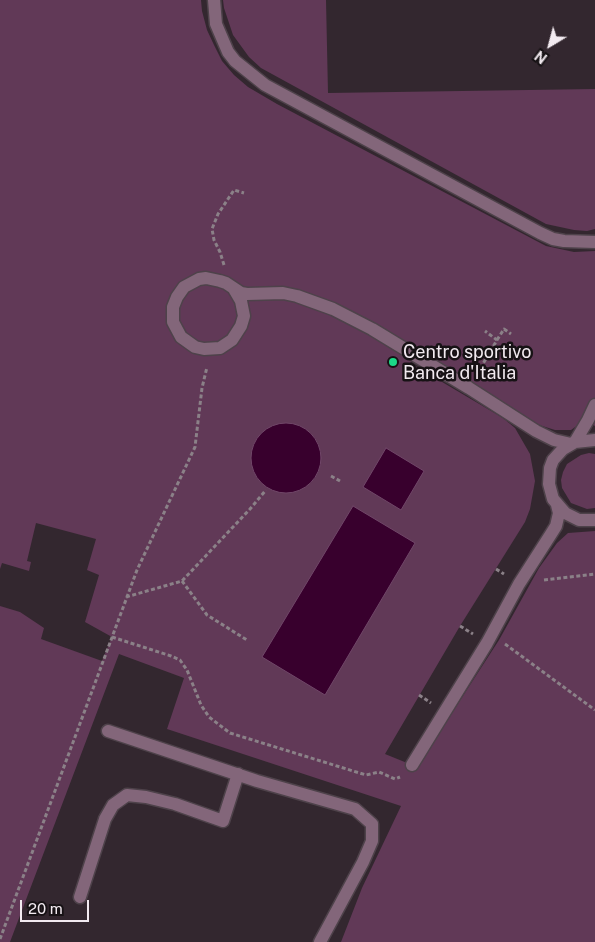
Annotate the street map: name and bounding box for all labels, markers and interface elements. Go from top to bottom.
north arrow [525,20,575,70]
text: N [532,47,550,67]
place label: Centro sportivo Banca d'Italia [403,341,531,384]
marker: Centro sportivo Banca d'Italia [387,356,399,368]
scale bar [22,890,91,922]
text: 20 m [28,900,63,917]

